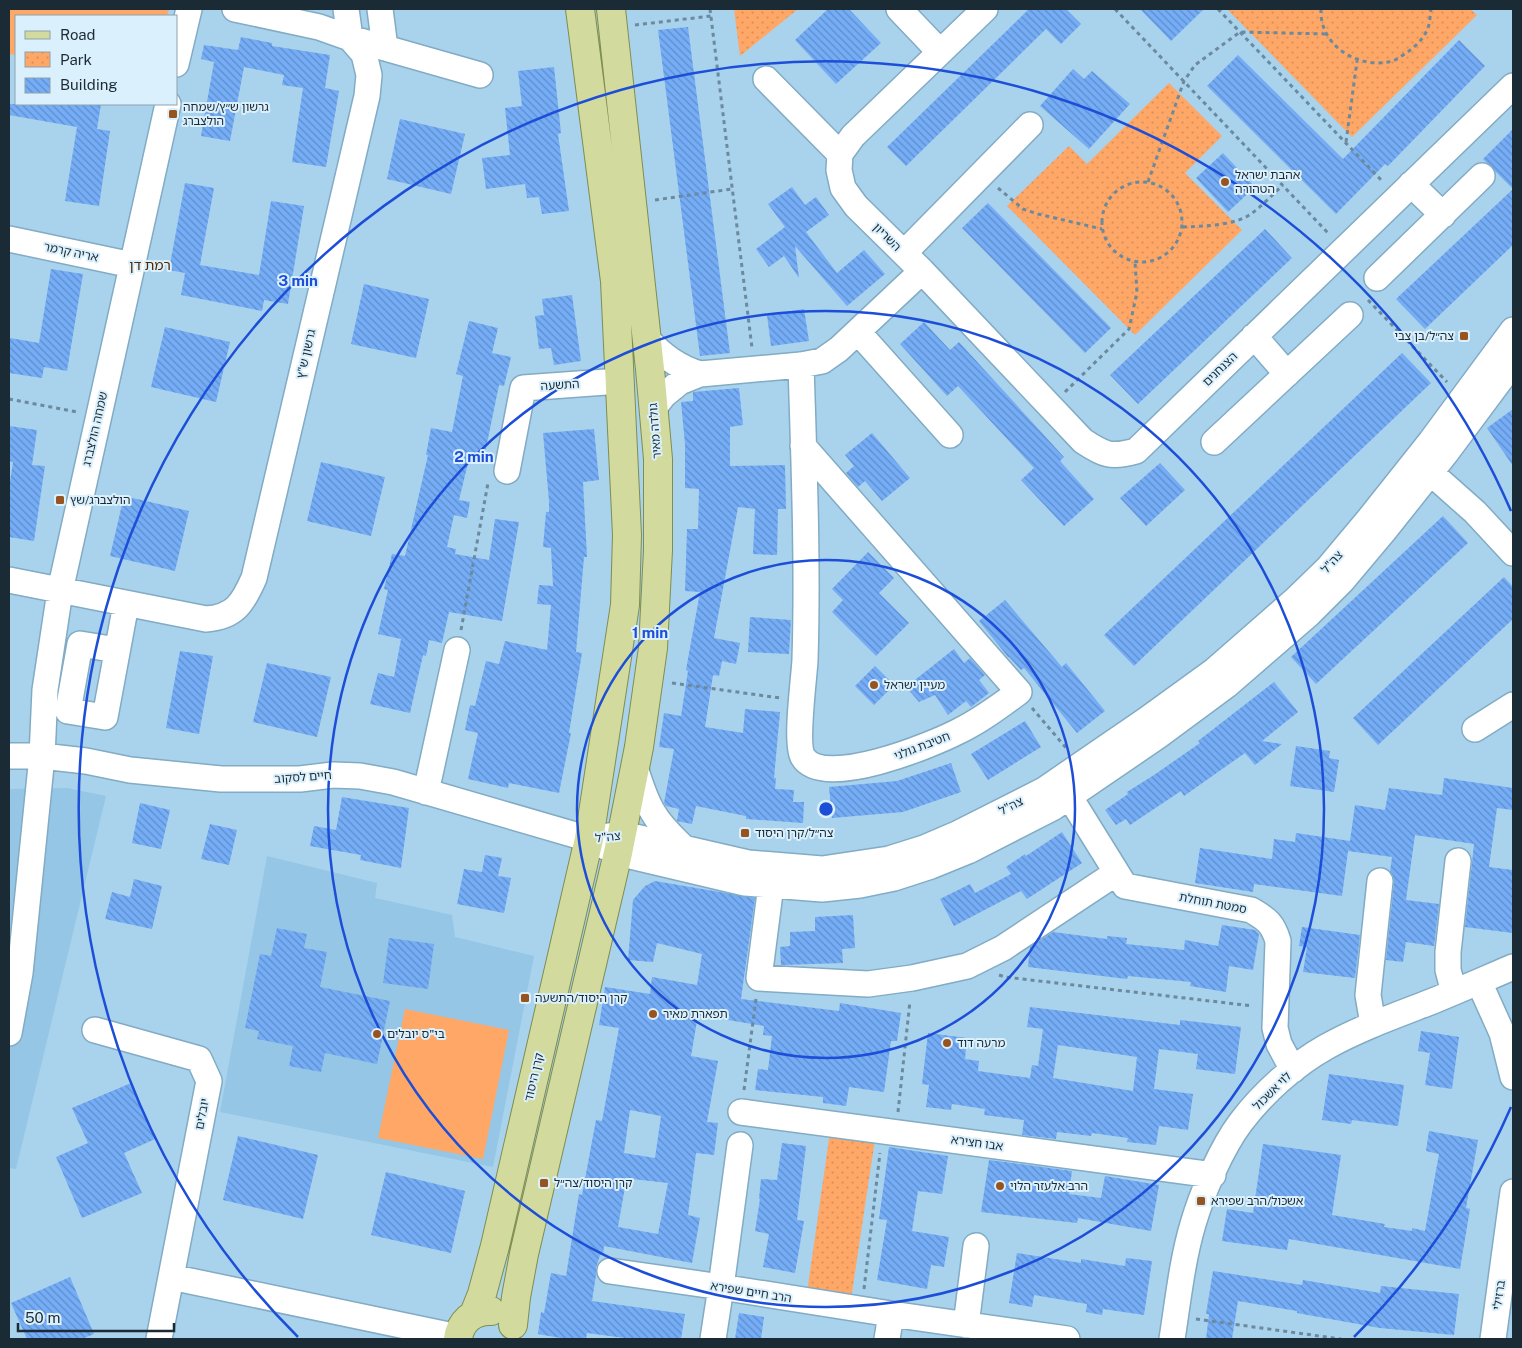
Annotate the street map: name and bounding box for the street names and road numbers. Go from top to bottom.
street label: השריון [870,220,904,254]
street label: אריה קרמר [42,239,100,265]
street label: גרשון ש"ץ [294,327,319,380]
street label: הצנחנים [1200,349,1240,389]
street label: התשעה [540,377,580,393]
street label: שמחה הולצברג [80,390,110,468]
street label: גולדה מאיר [646,402,664,459]
street label: צה"ל [1318,548,1346,576]
street label: חטיבת גולני [892,729,952,763]
street label: חיים לסקוב [274,768,332,786]
street label: צה"ל [996,794,1026,818]
street label: צה"ל [594,828,622,846]
street label: סמטת תוחלת [1178,890,1248,916]
street label: קרן היסוד [522,1051,546,1103]
street label: לוי אשכול [1250,1069,1294,1113]
street label: יובלים [192,1097,212,1131]
street label: אבו חצירא [950,1132,1004,1154]
street label: הרב חיים שפירא [709,1279,793,1305]
street label: ברזילי [1490,1279,1508,1311]

